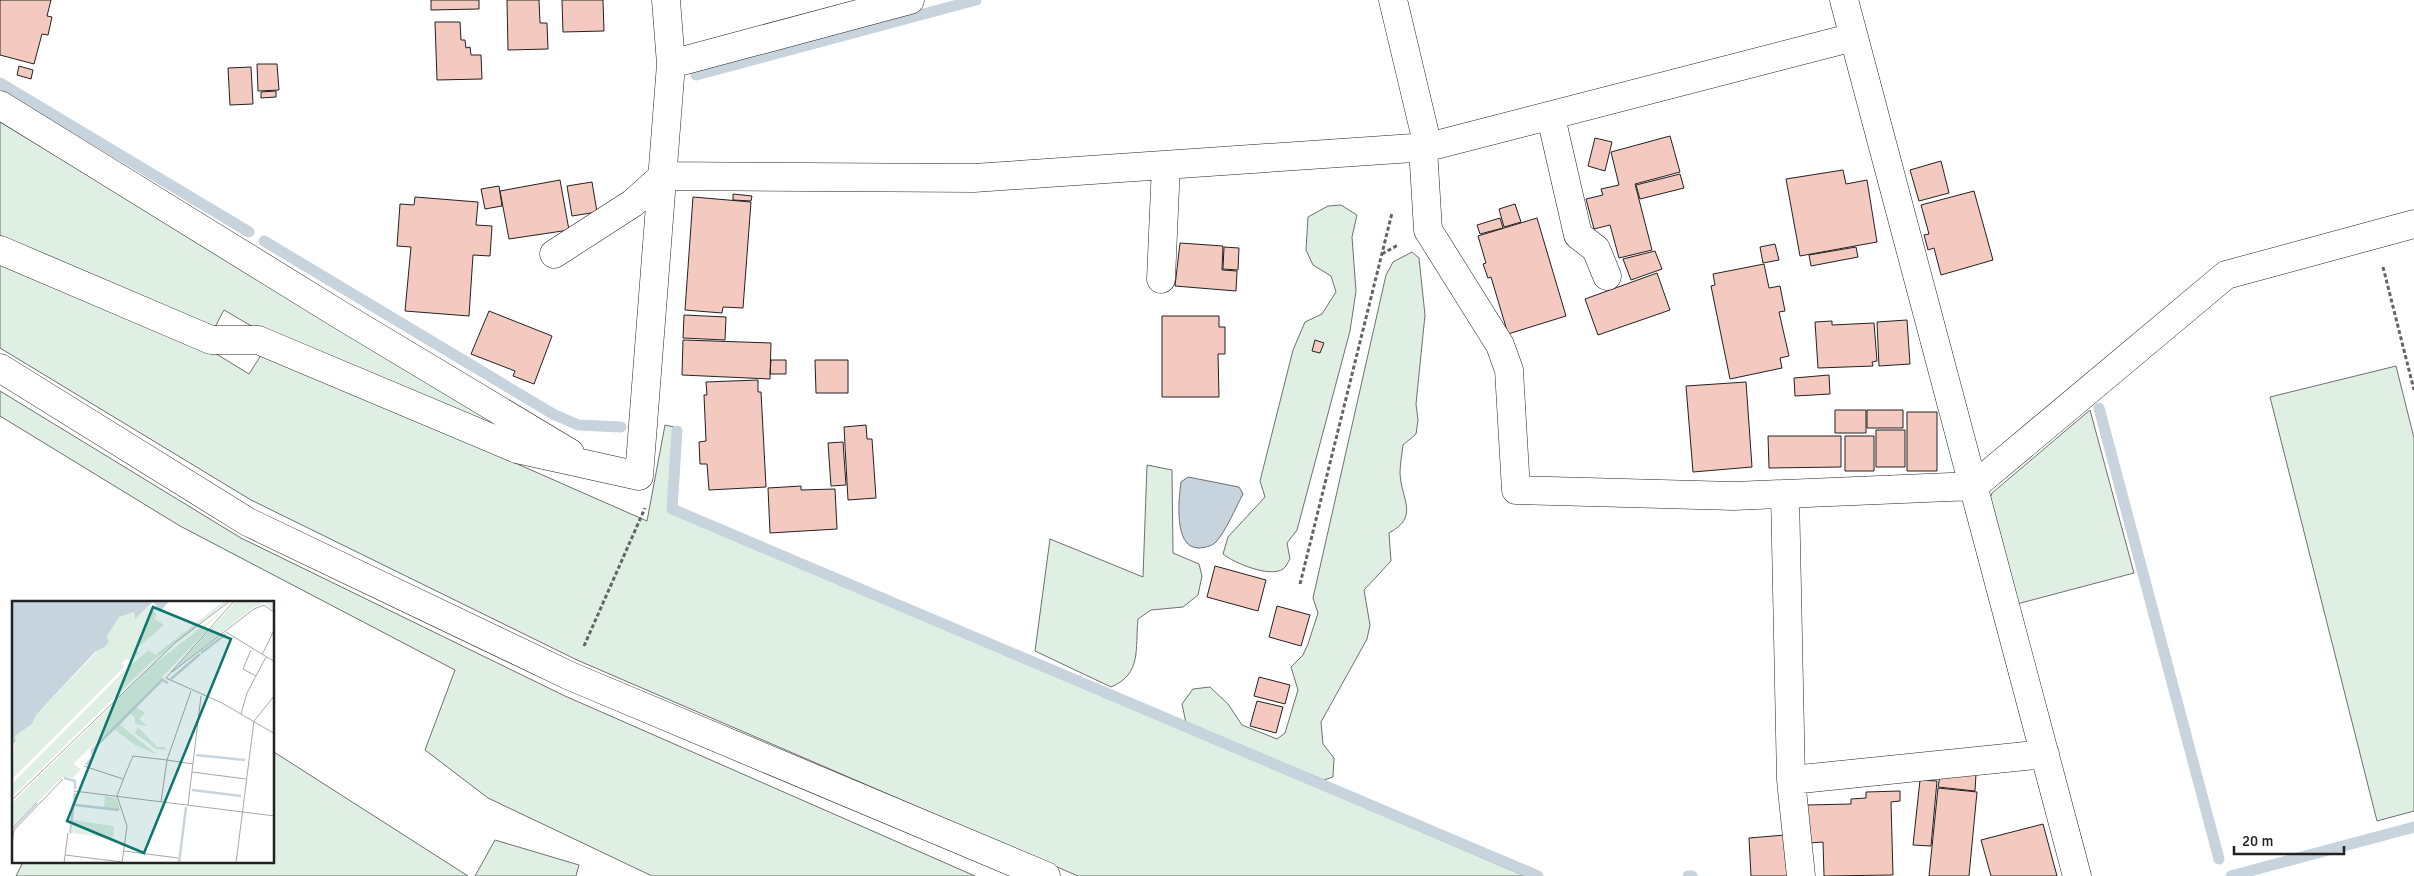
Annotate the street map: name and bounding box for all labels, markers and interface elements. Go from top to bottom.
inset map [12,601,275,864]
scale bar [2234,824,2344,856]
text: 20 m [2242,832,2273,850]

